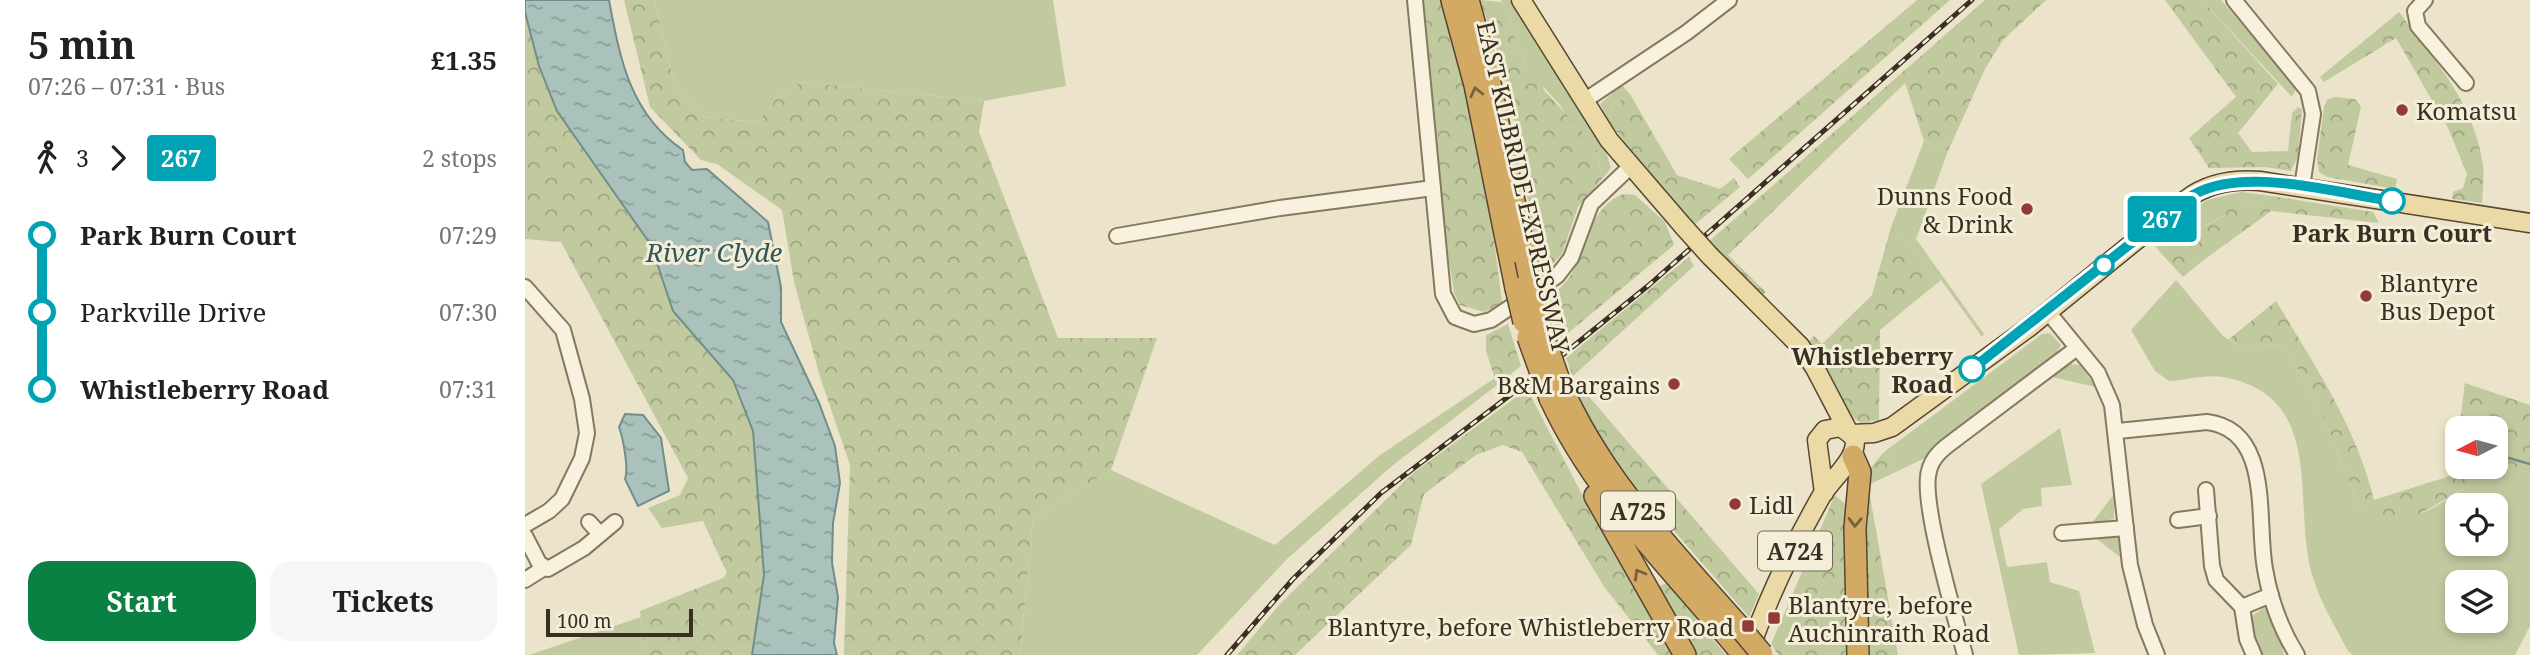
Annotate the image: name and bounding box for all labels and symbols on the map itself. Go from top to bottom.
street label: EAST KILBRIDE EXPRESSWAY [1470,18,1579,357]
one-way arrow [1470,86,1485,98]
place label: Komatsu [2416,94,2517,127]
marker: Komatsu [2394,102,2410,118]
place label: Dunns Food & Drink [1877,179,2014,240]
marker: Park Burn Court [2379,188,2405,214]
line badge: 267 [2122,196,2202,242]
marker: Dunns Food & Drink [2019,201,2035,217]
place label: Park Burn Court [2292,216,2492,249]
water label: River Clyde [645,234,783,270]
unlabelled marker [2094,255,2114,275]
place label: Blantyre Bus Depot [2380,266,2495,327]
marker: Blantyre Bus Depot [2358,288,2374,304]
place label: Whistleberry Road [1791,339,1953,400]
marker: Whistleberry Road [1959,356,1985,382]
place label: B&M Bargains [1497,368,1660,401]
marker: B&M Bargains [1666,376,1682,392]
north arrow [2445,416,2508,480]
place label: Lidl [1749,488,1794,521]
road number: A725 [1601,491,1675,530]
marker: Lidl [1727,496,1743,512]
one-way arrow [1847,517,1863,527]
road number: A724 [1758,531,1832,570]
one-way arrow [1634,568,1647,581]
place label: Blantyre, before Auchinraith Road [1788,588,1990,649]
scale bar [546,606,693,638]
place label: Blantyre, before Whistleberry Road [1327,610,1734,643]
marker: Blantyre, before Auchinraith Road [1766,610,1782,626]
marker: Blantyre, before Whistleberry Road [1740,618,1756,634]

